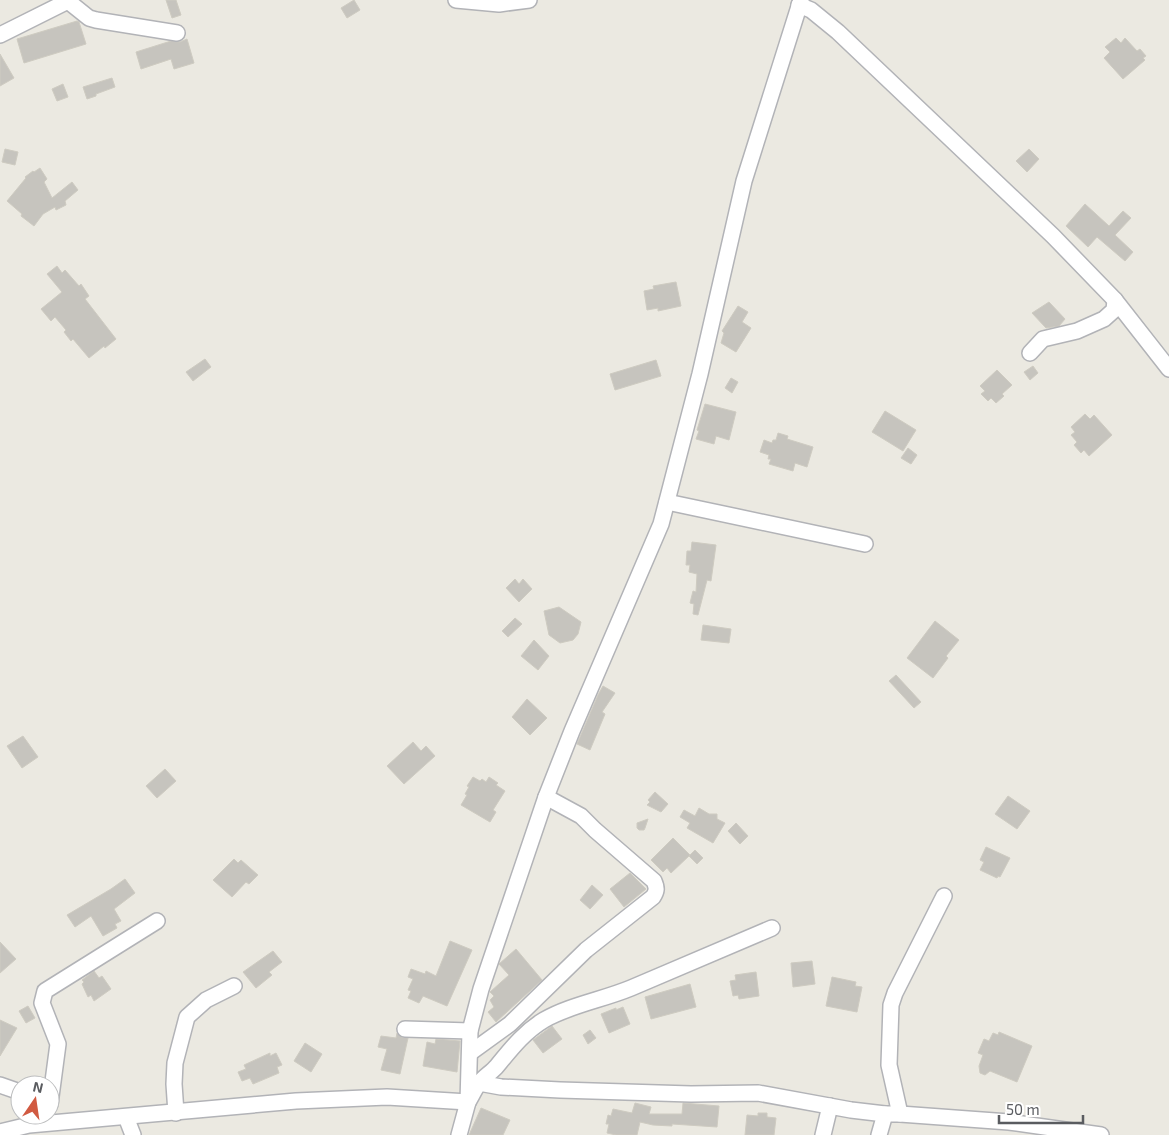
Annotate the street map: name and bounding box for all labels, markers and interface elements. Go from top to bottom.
north arrow [10,1075,60,1125]
text: N [31,1077,45,1096]
scale bar [999,1092,1083,1124]
text: 50 m [1006,1100,1040,1118]

